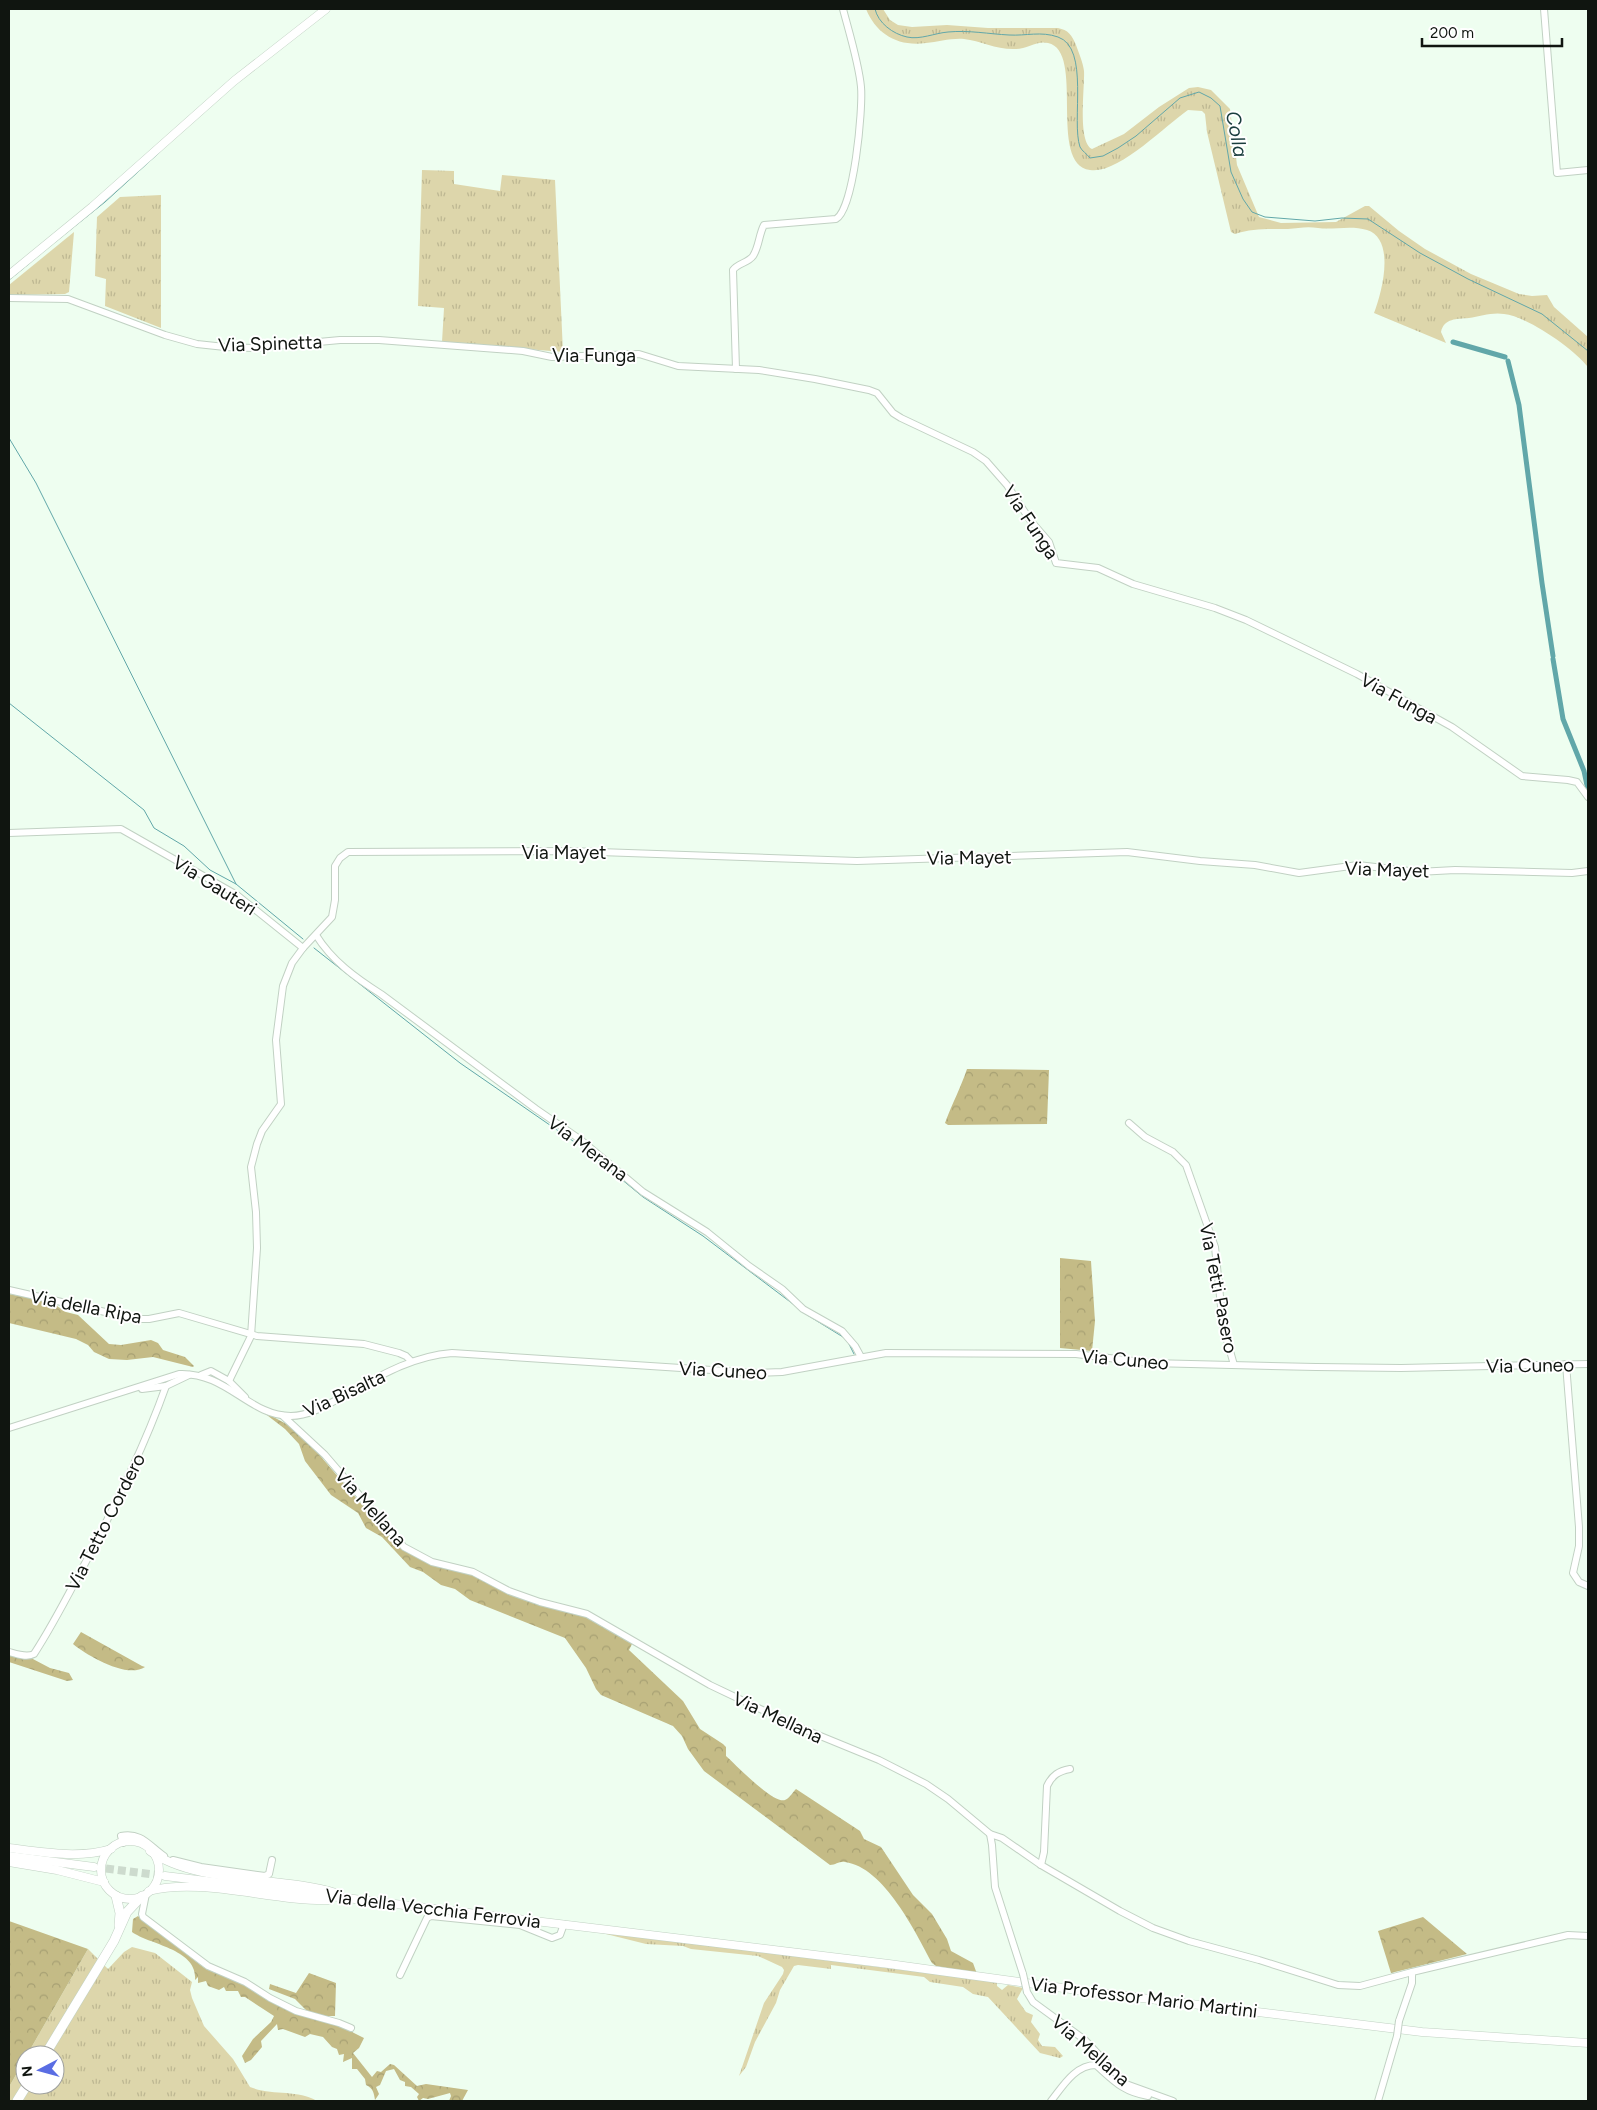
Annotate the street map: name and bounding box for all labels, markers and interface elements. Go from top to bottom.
scale bar [1422,15,1562,47]
text: 200 m [1430,24,1474,42]
water label: Colla [1221,109,1253,159]
street label: Via Spinetta [218,330,323,357]
street label: Via Funga [552,344,636,367]
street label: Via Funga [998,481,1064,564]
street label: Via Funga [1356,668,1441,729]
street label: Via Mayet [522,841,606,864]
street label: Via Mayet [926,845,1012,870]
street label: Via Gauteri [168,850,261,920]
street label: Via Mayet [1344,857,1430,882]
street label: Via Merana [543,1111,632,1186]
street label: Via Tetti Pasero [1195,1221,1242,1355]
street label: Via della Ripa [28,1284,144,1329]
street label: Via Cuneo [1080,1344,1170,1375]
street label: Via Cuneo [1486,1353,1574,1378]
street label: Via Cuneo [678,1357,768,1384]
street label: Via Bisalta [300,1365,389,1422]
street label: Via Tetto Cordero [61,1449,150,1595]
street label: Via Mellana [330,1464,412,1551]
street label: Via Mellana [729,1687,826,1748]
street label: Via della Vecchia Ferrovia [324,1884,542,1933]
street label: Via Professor Mario Martini [1029,1972,1259,2023]
street label: Via Mellana [1047,2010,1135,2091]
north arrow [15,2045,65,2095]
text: N [19,2065,37,2078]

